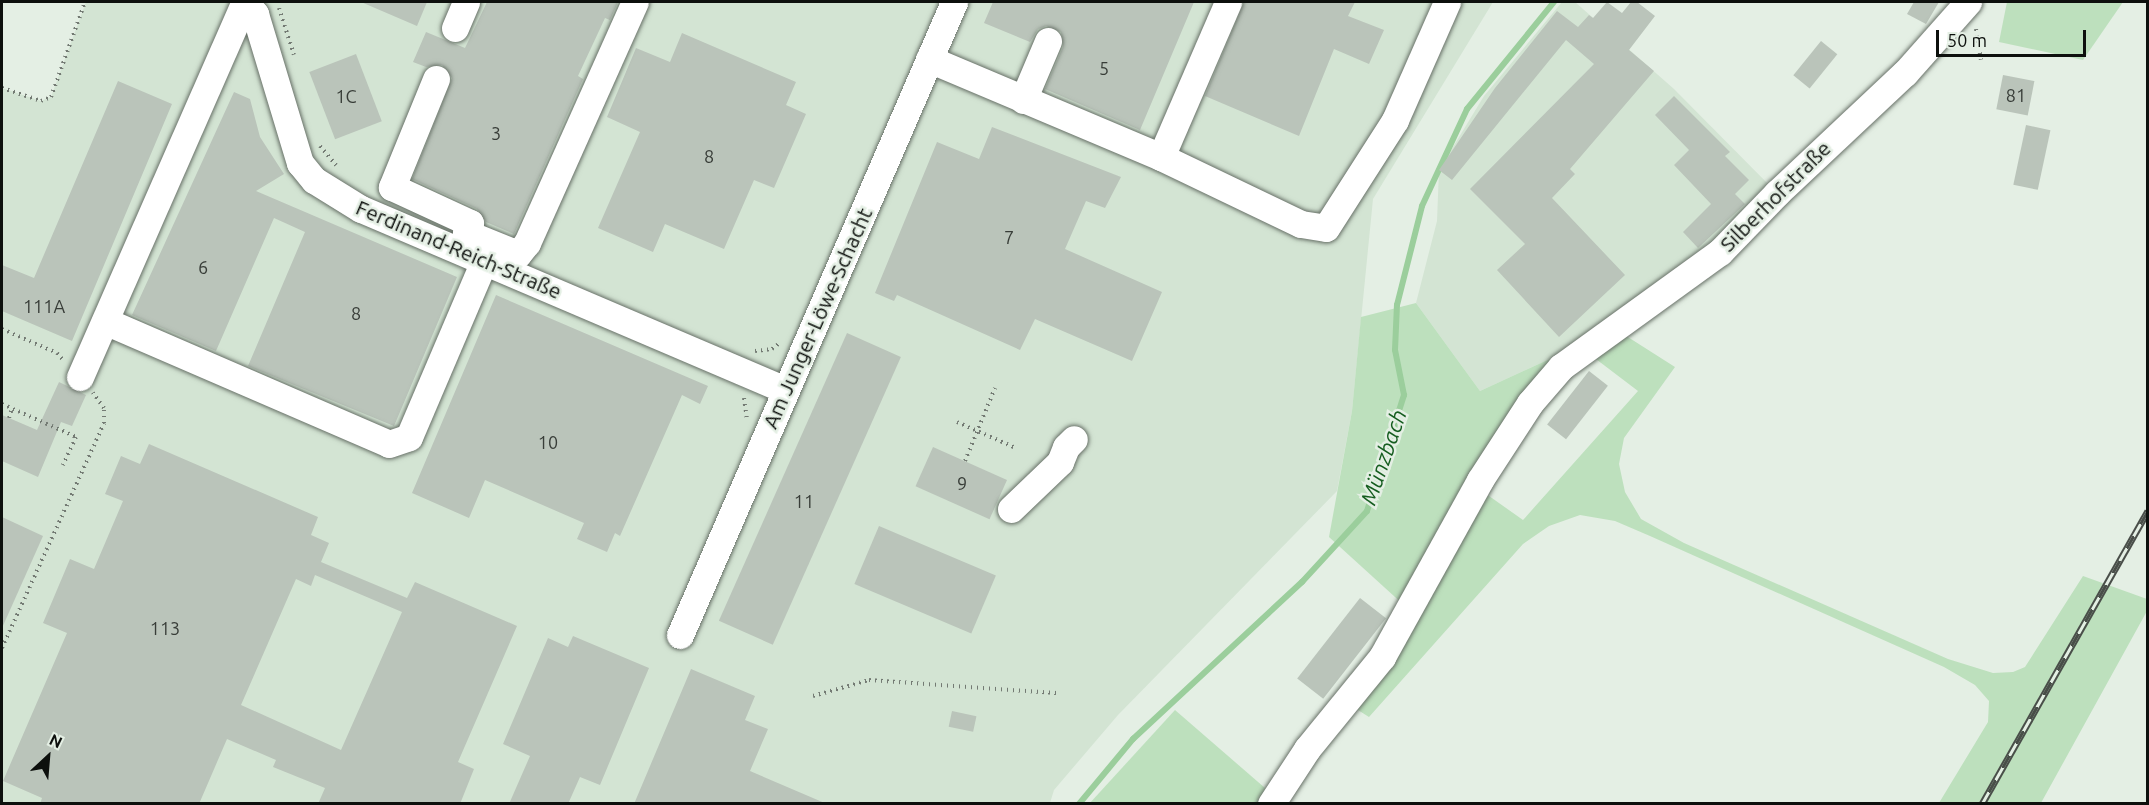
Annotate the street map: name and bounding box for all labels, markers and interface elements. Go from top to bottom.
scale bar [1939,18,2089,56]
text: 50 m [1947,30,1987,50]
house number: 5 [1099,57,1109,79]
house number: 81 [2006,84,2026,106]
house number: 1C [335,85,357,107]
house number: 3 [491,122,501,144]
street label: Silberhofstraße [1714,135,1836,257]
house number: 8 [704,145,714,167]
street label: Ferdinand-Reich-Straße [352,194,566,304]
street label: Am Junger-Löwe-Schacht [757,204,877,432]
house number: 7 [1004,226,1014,248]
house number: 6 [198,256,208,278]
house number: 111A [23,295,65,317]
house number: 8 [351,302,361,324]
water label: Münzbach [1354,406,1412,508]
house number: 10 [538,431,558,453]
house number: 9 [957,472,967,494]
house number: 11 [794,490,814,512]
house number: 113 [150,617,180,639]
north arrow [18,727,78,787]
text: N [47,730,65,752]

